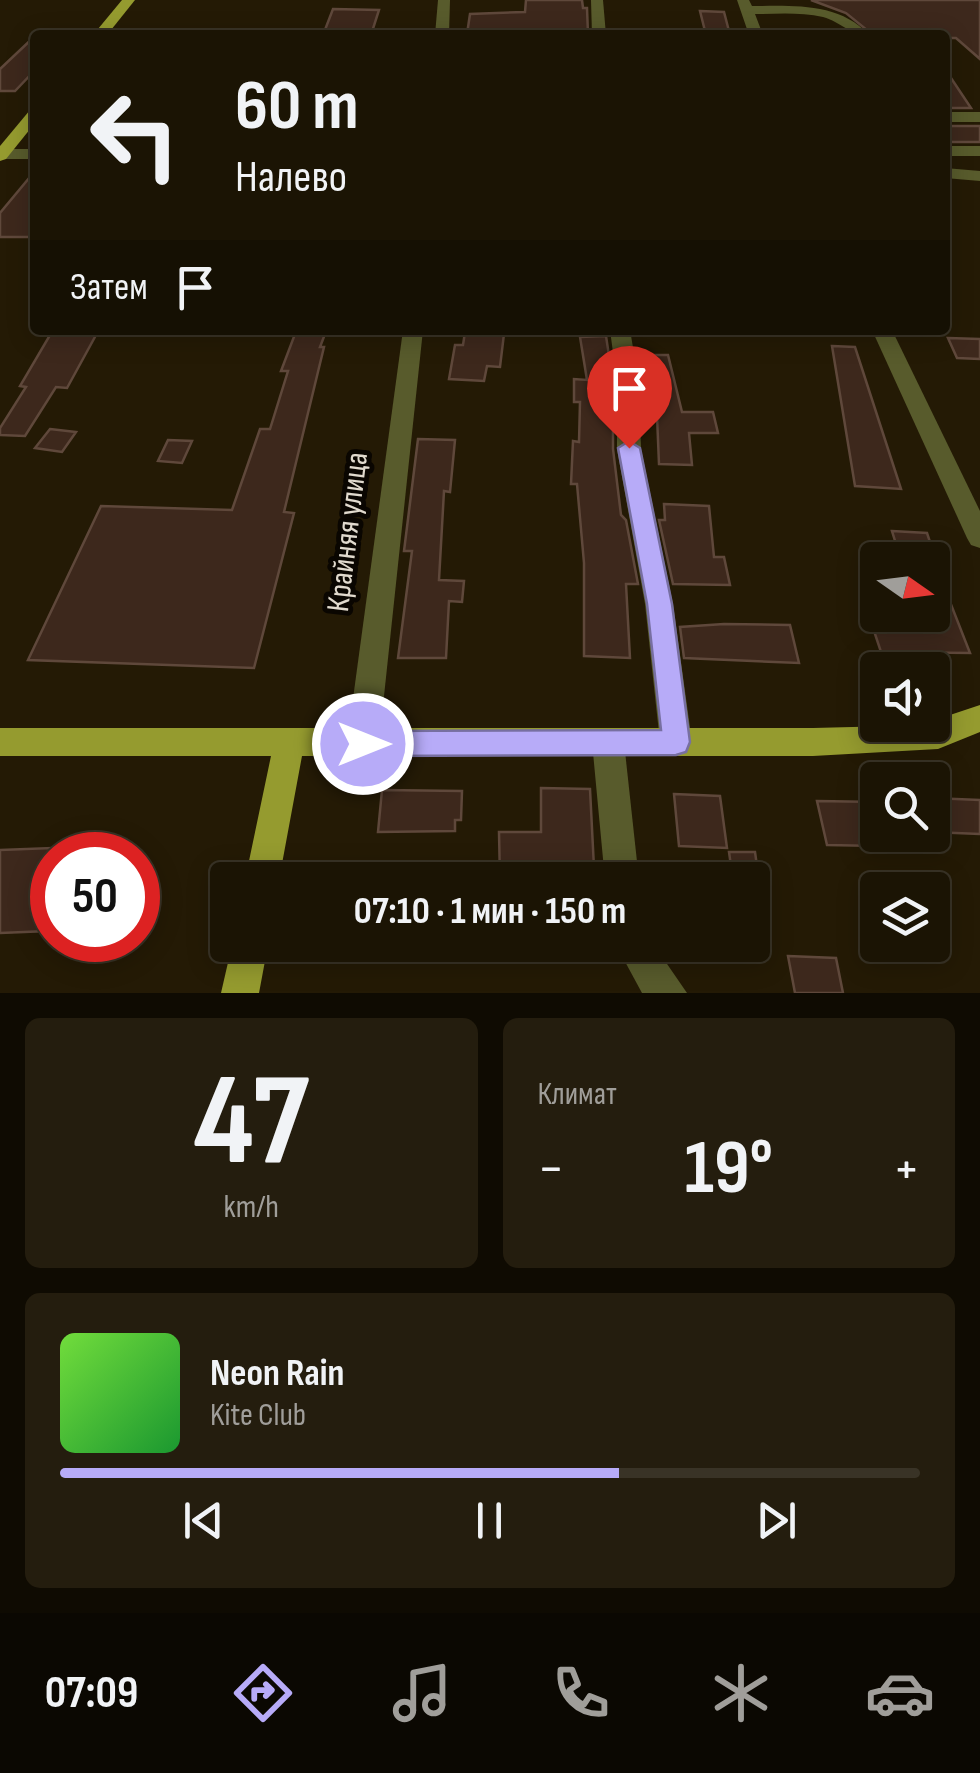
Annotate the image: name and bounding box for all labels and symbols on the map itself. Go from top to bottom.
pin [587,346,672,449]
street label: Крайняя улица [319,450,377,614]
north arrow [860,542,950,632]
position arrow [311,692,415,796]
speed limit sign: 50 [30,832,160,962]

